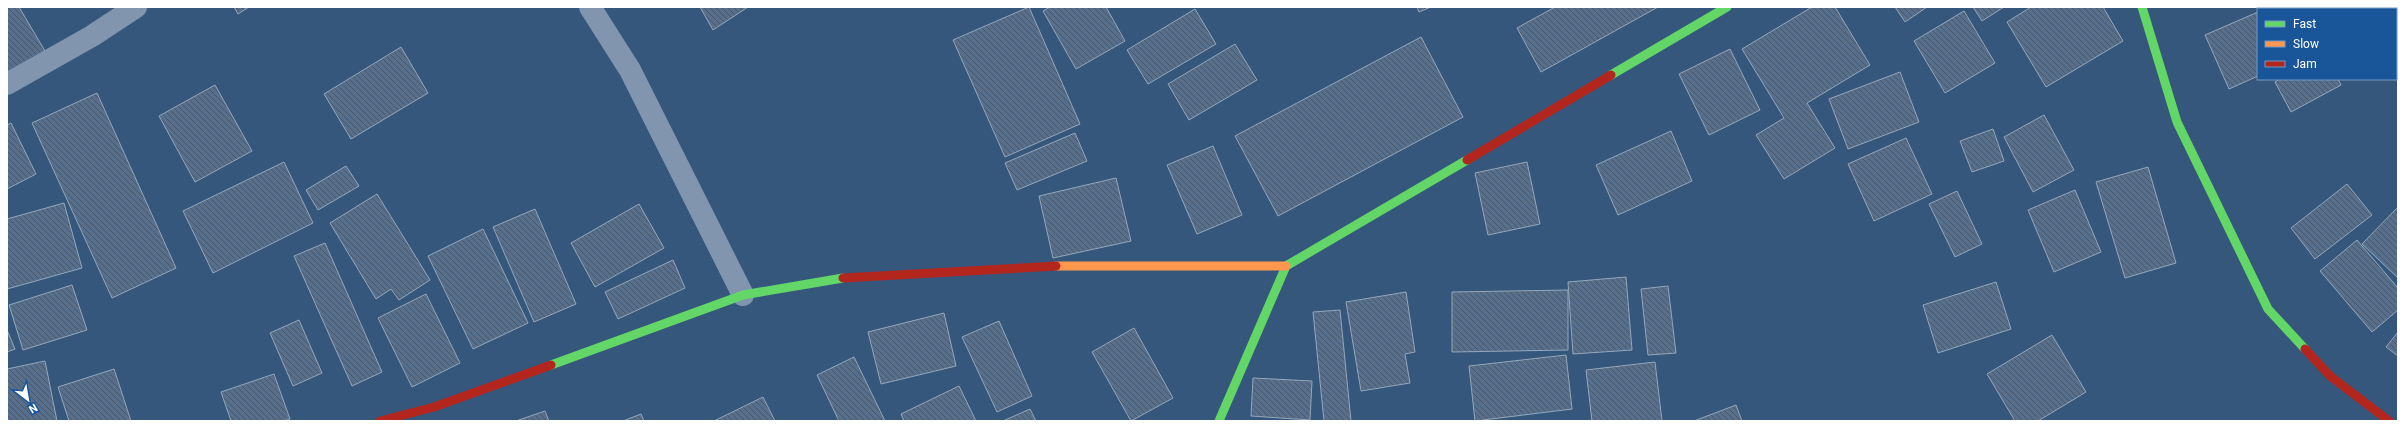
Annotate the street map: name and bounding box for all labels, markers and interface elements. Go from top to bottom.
legend [2257,8,2397,80]
text: Fast [2293,17,2316,31]
text: Slow [2293,37,2319,51]
text: Jam [2293,57,2317,71]
north arrow [8,380,48,420]
text: N [26,401,40,416]

